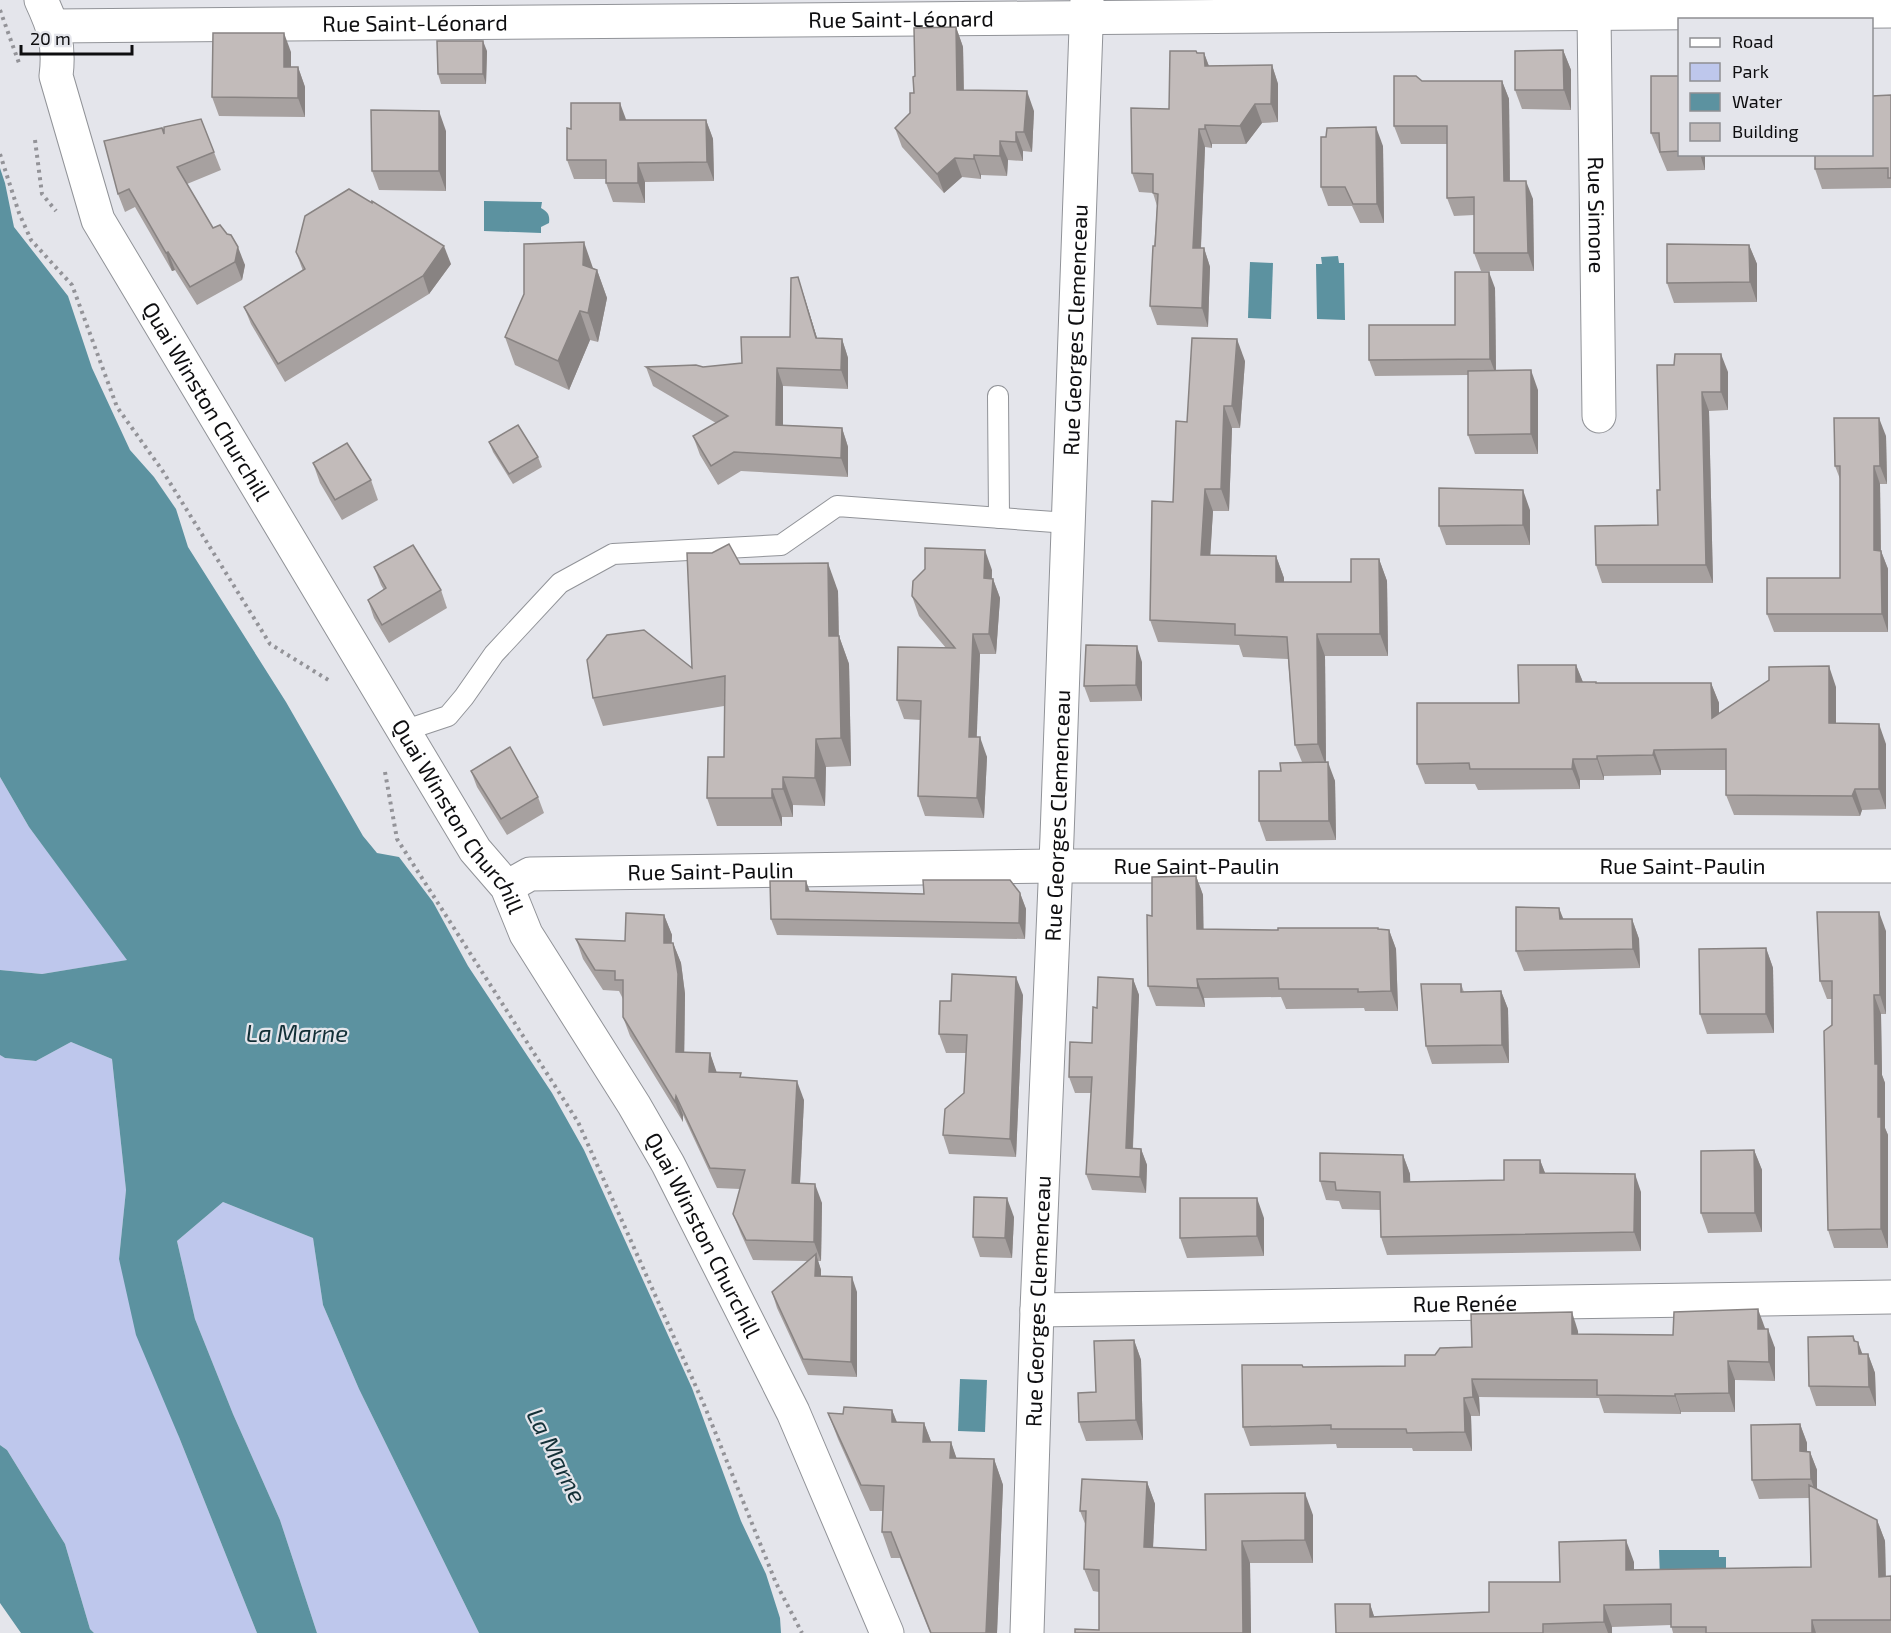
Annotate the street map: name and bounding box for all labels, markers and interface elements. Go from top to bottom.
street label: Rue Saint-Léonard [808,4,994,32]
street label: Rue Saint-Léonard [322,8,508,36]
scale bar [21,18,132,56]
legend [1678,18,1873,156]
text: 20 m [30,27,71,49]
text: Road [1732,30,1773,52]
text: Park [1732,60,1769,82]
text: Water [1732,90,1782,112]
text: Building [1732,120,1799,142]
street label: Rue Simone [1584,156,1611,274]
street label: Rue Georges Clemenceau [1057,204,1092,456]
street label: Quai Winston Churchill [137,297,277,505]
street label: Rue Georges Clemenceau [1039,689,1074,942]
street label: Quai Winston Churchill [387,714,530,917]
street label: Rue Saint-Paulin [1113,852,1280,878]
street label: Rue Saint-Paulin [1599,852,1766,878]
street label: Rue Saint-Paulin [627,856,794,885]
water label: La Marne [246,1018,348,1047]
street label: Quai Winston Churchill [640,1127,767,1342]
street label: Rue Georges Clemenceau [1019,1175,1055,1427]
street label: Rue Renée [1412,1289,1517,1316]
water label: La Marne [521,1403,594,1508]

